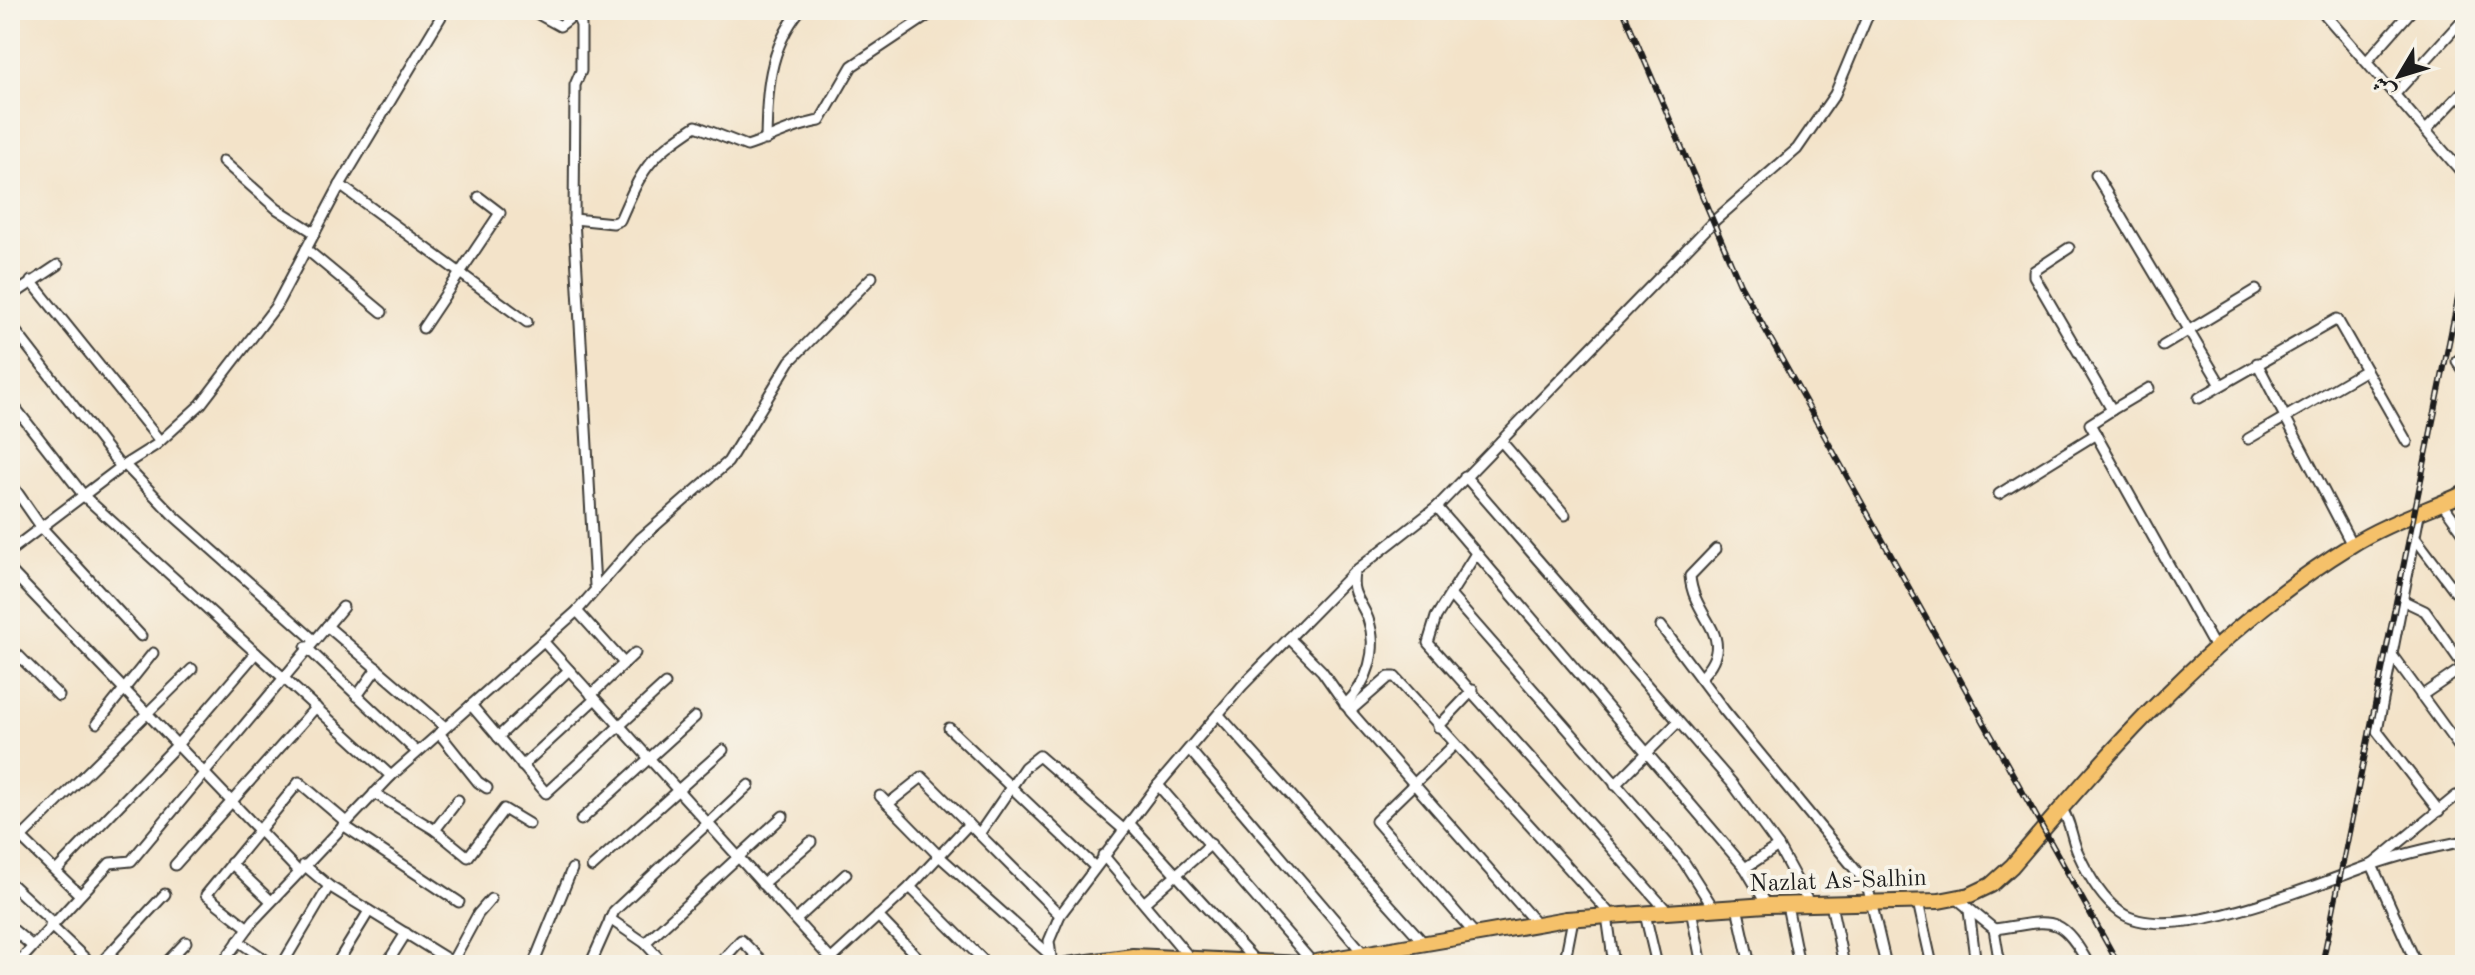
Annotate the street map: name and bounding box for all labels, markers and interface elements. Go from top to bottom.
north arrow [2359,36,2439,116]
text: ش [2369,72,2400,102]
street label: Nazlat As-Salhin [1749,867,1927,897]

